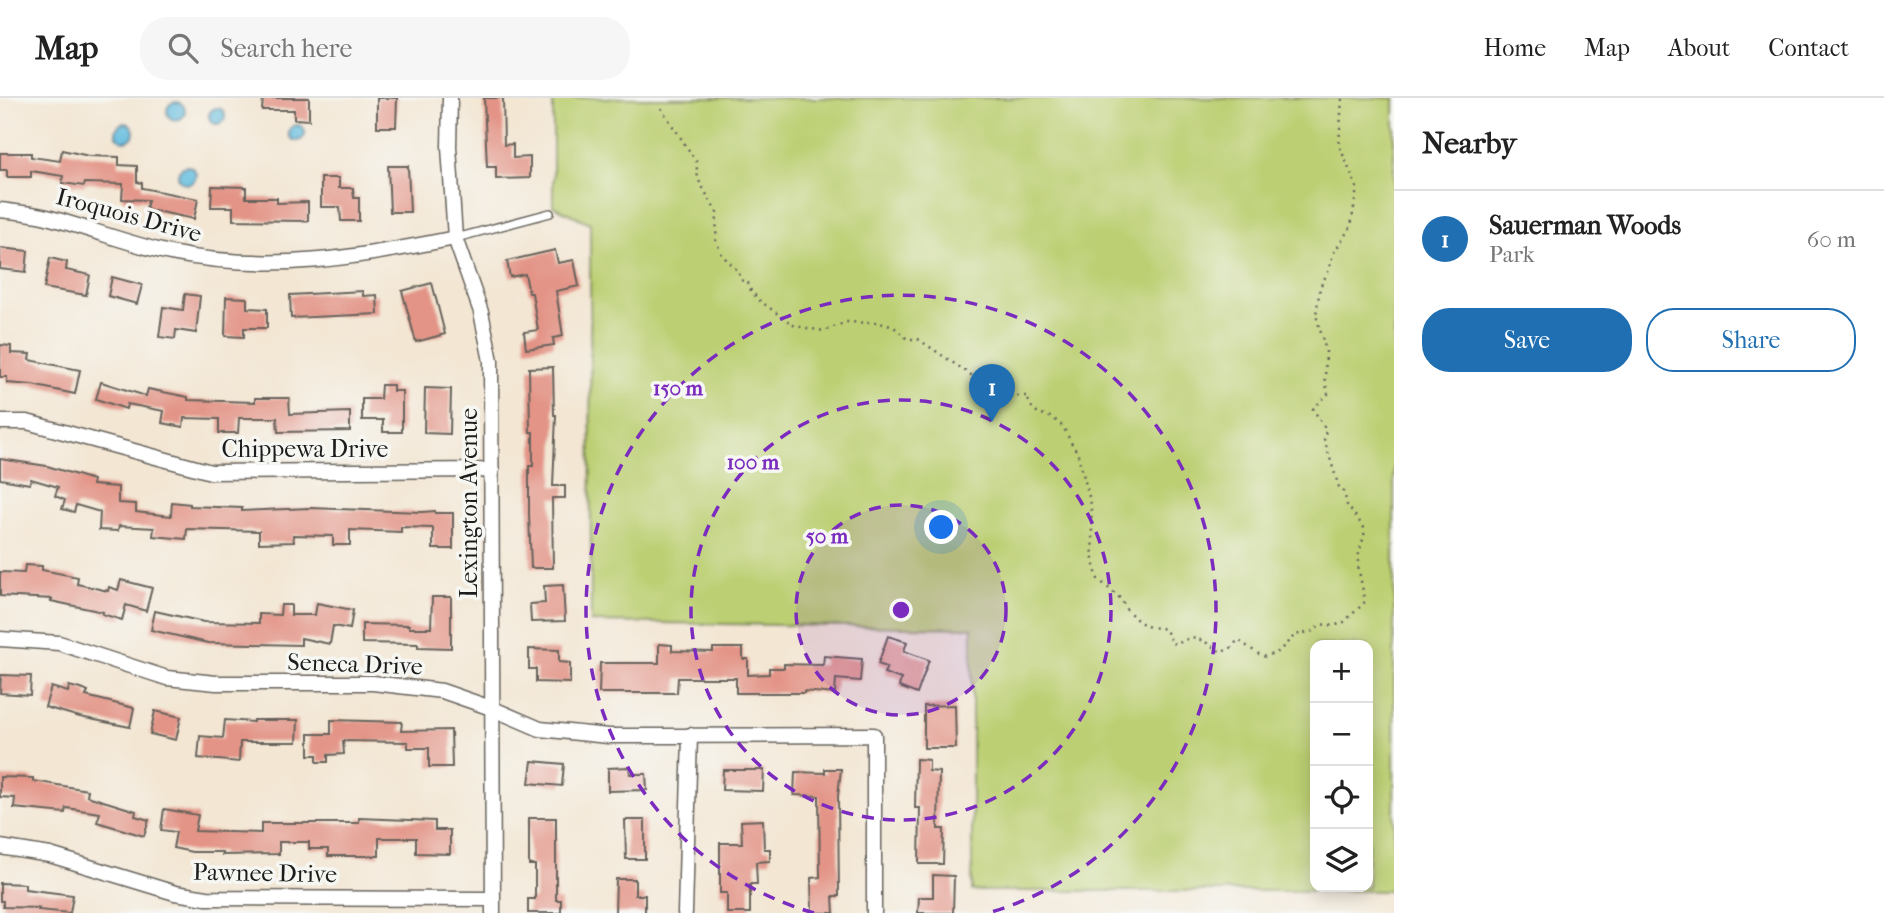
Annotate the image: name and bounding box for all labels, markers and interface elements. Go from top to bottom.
search box [140,17,630,80]
text: Map [35,29,98,68]
icon: search [164,29,202,67]
text: Search here [220,33,352,64]
text: Home [1484,34,1546,62]
text: Map [1584,34,1630,62]
text: About [1668,34,1730,62]
text: Contact [1768,34,1849,62]
text: Nearby [1422,126,1517,161]
street label: Iroquois Drive [53,182,205,248]
text: Sauerman Woods [1489,210,1681,241]
text: 1 [1441,226,1449,253]
text: 60 m [1807,226,1856,253]
text: Park [1489,241,1535,268]
button: Save [1422,308,1632,372]
button: Share [1646,308,1856,372]
pin: 1 [969,364,1015,422]
text: 150 m [653,376,704,400]
street label: Lexington Avenue [455,408,483,598]
street label: Chippewa Drive [222,435,389,463]
text: 100 m [727,450,780,474]
your location [924,510,958,544]
text: 50 m [806,524,849,548]
centre of rings [889,598,913,622]
map controls [1310,640,1373,892]
button: + [1310,640,1373,703]
street label: Seneca Drive [287,648,423,680]
button: − [1310,703,1373,766]
button: locate [1310,766,1373,829]
button: layers [1310,829,1373,892]
street label: Pawnee Drive [193,858,337,888]

